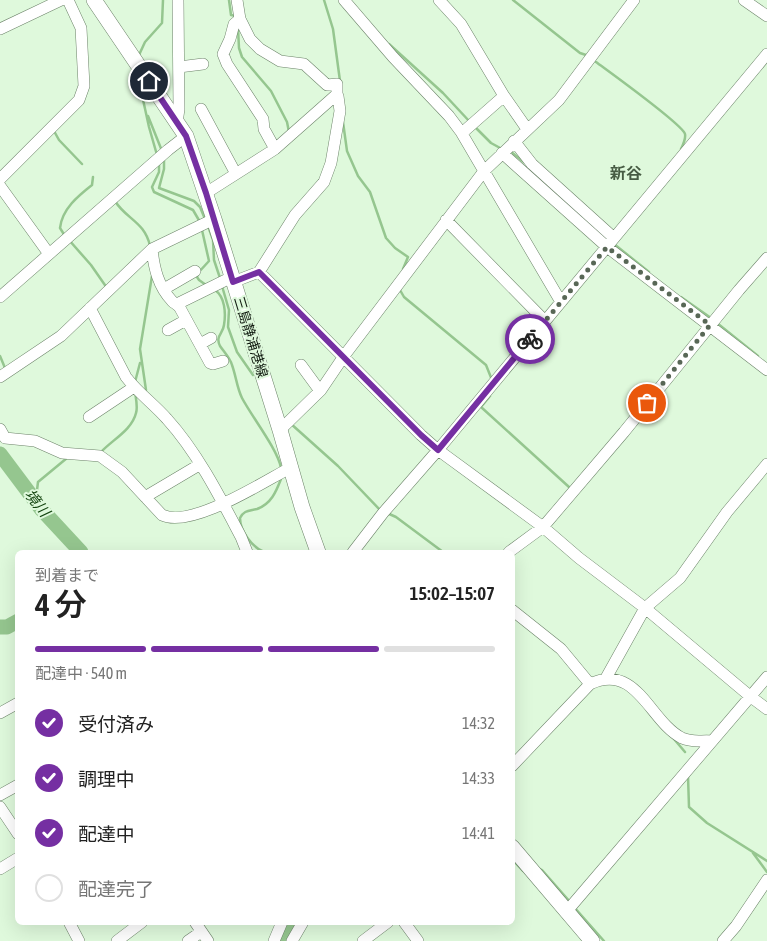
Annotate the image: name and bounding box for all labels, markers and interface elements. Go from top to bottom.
pin [128,60,170,102]
icon: home [135,67,163,95]
district label: 新谷 [610,164,642,182]
street label: 三島静浦港線 [231,294,271,380]
courier [505,314,555,364]
icon: bike [516,325,544,353]
pin [626,382,668,424]
icon: bag [633,389,661,417]
water label: 境川 [21,486,55,521]
text: 到着まで [35,566,99,584]
text: 15:02–15:07 [409,582,495,604]
text: 4 分 [35,586,86,623]
text: 配達中 · 540 m [35,664,127,682]
icon: check [35,709,63,737]
text: 受付済み [78,713,154,735]
text: 14:32 [462,714,495,732]
icon: check [35,764,63,792]
text: 調理中 [78,768,135,790]
text: 14:33 [462,769,495,787]
icon: check [35,819,63,847]
text: 配達中 [78,823,135,845]
text: 14:41 [462,824,495,842]
text: 配達完了 [78,878,154,900]

